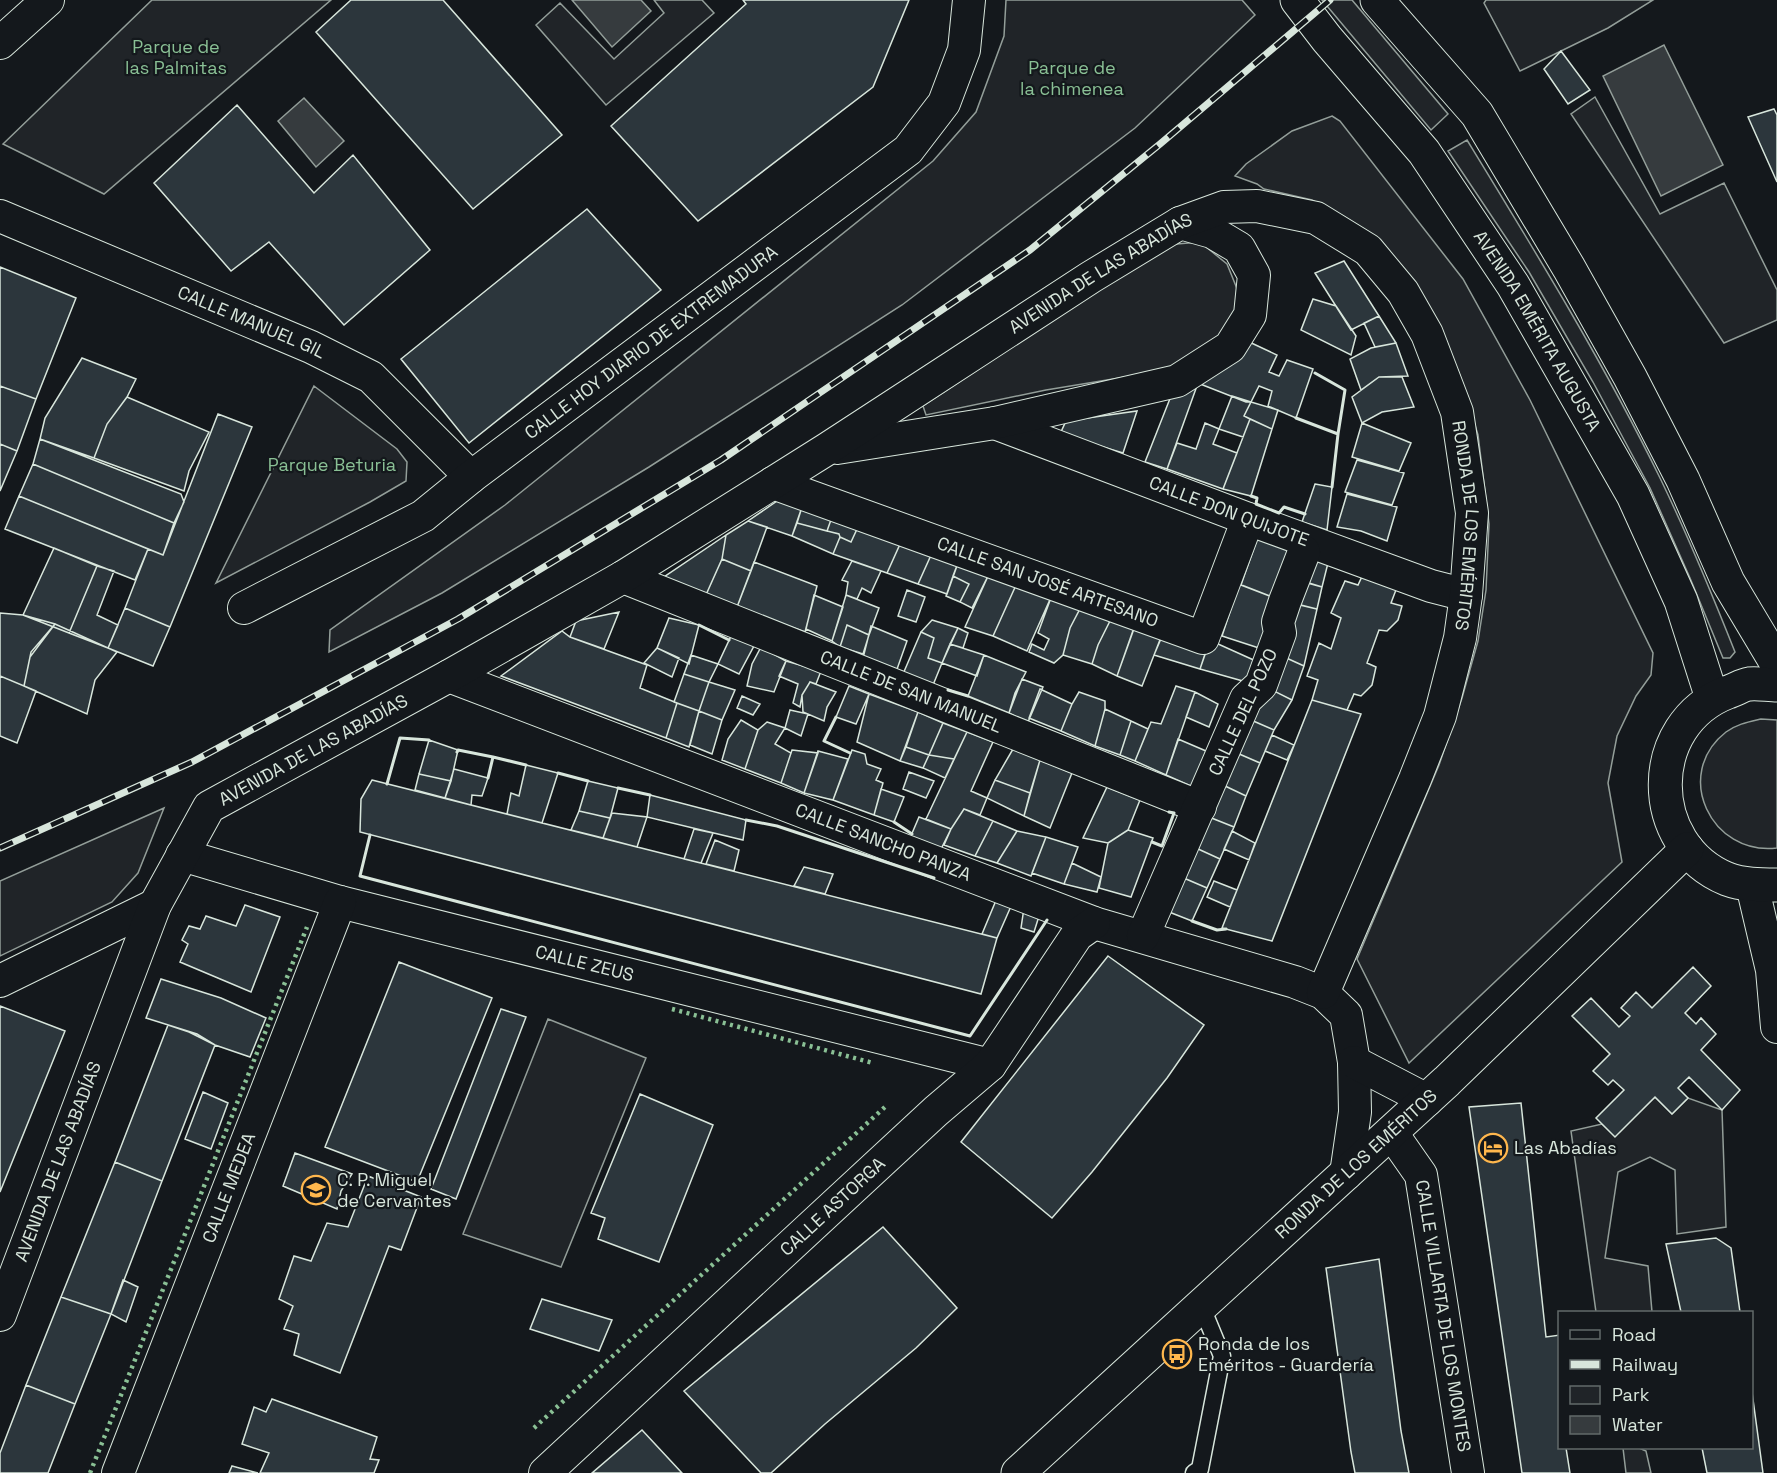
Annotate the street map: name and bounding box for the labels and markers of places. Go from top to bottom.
hotel icon: Las Abadías [1477,1132,1509,1164]
place label: Las Abadías [1514,1136,1617,1159]
place label: C. P. Miguel de Cervantes [337,1168,452,1212]
school or university icon: C. P. Miguel de Cervantes [300,1174,332,1206]
place label: Ronda de los Eméritos - Guardería [1198,1332,1374,1376]
bus stop icon: Ronda de los Eméritos - Guardería [1161,1338,1193,1370]

